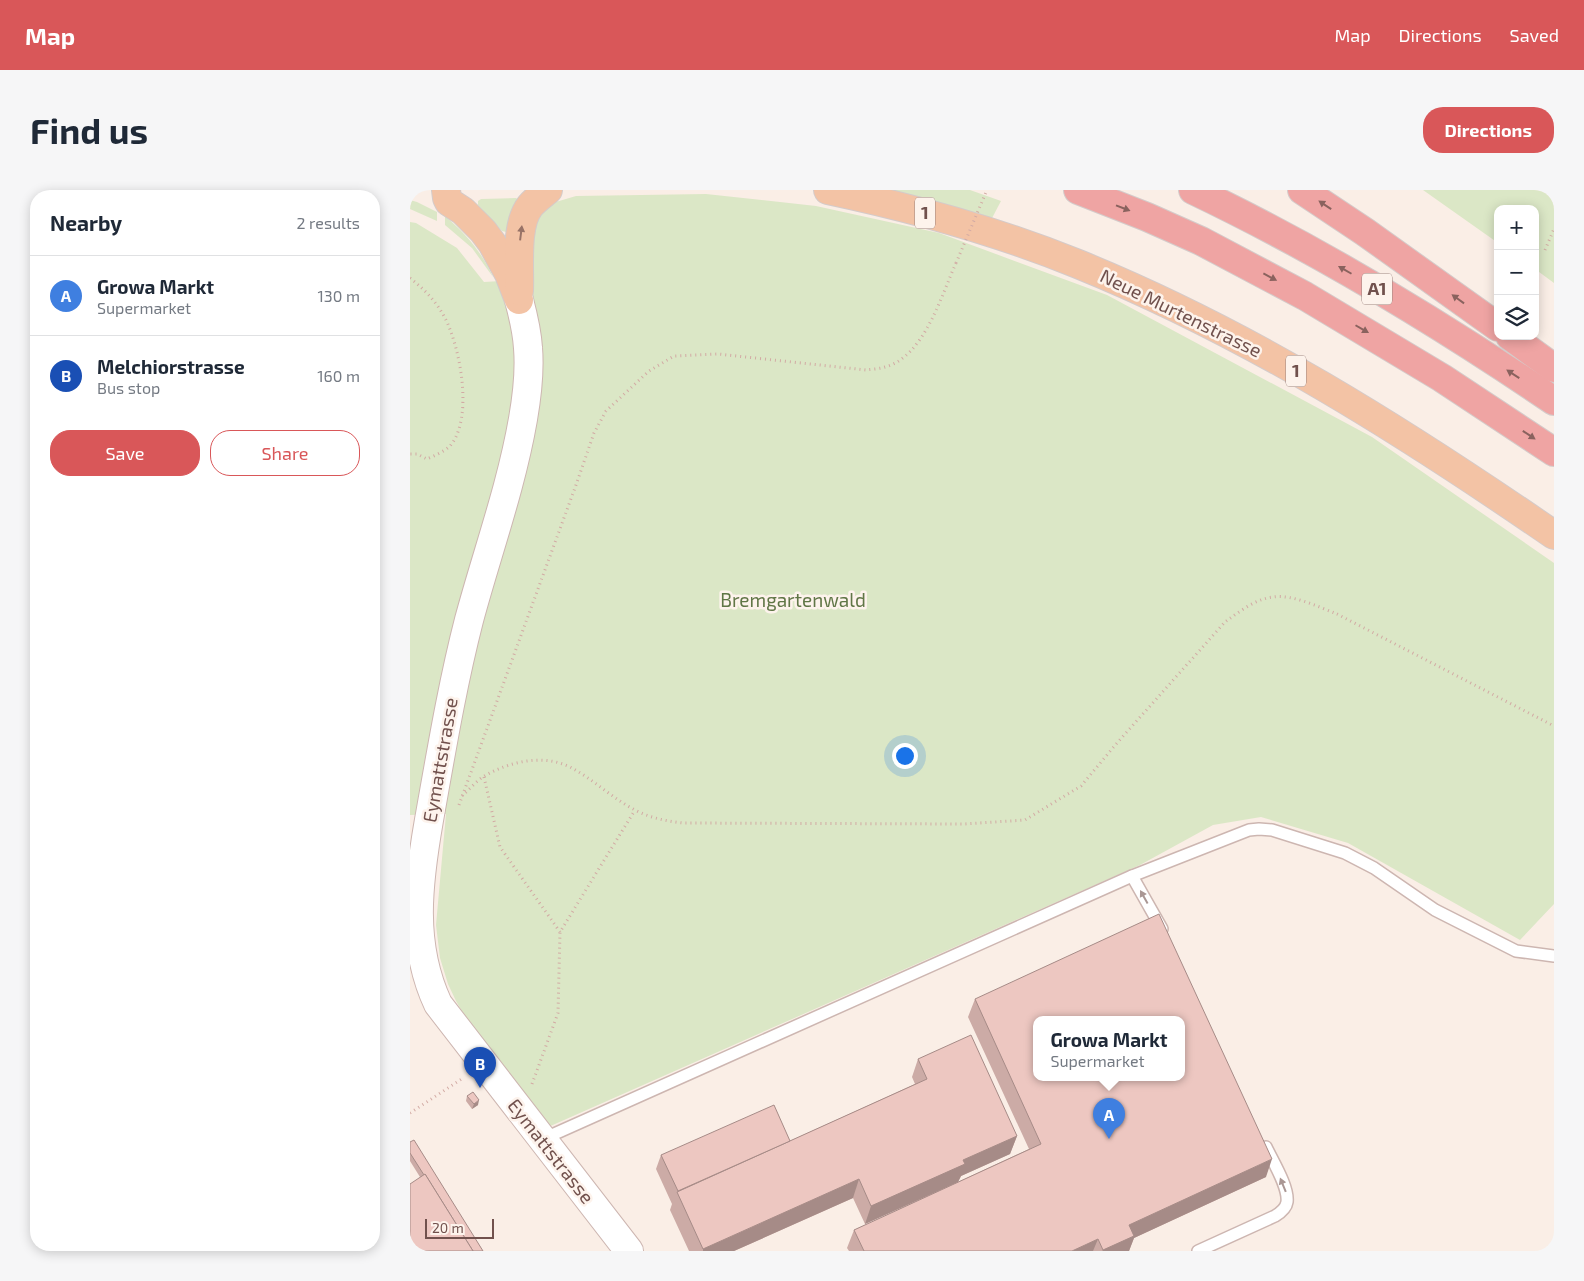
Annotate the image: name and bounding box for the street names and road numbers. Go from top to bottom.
road number: 1 [915,197,935,228]
street label: Neue Murtenstrasse [1097,263,1266,362]
road number: A1 [1362,274,1392,305]
road number: 1 [1286,356,1306,387]
street label: Eymattstrasse [417,696,462,824]
street label: Eymattstrasse [503,1094,599,1208]

